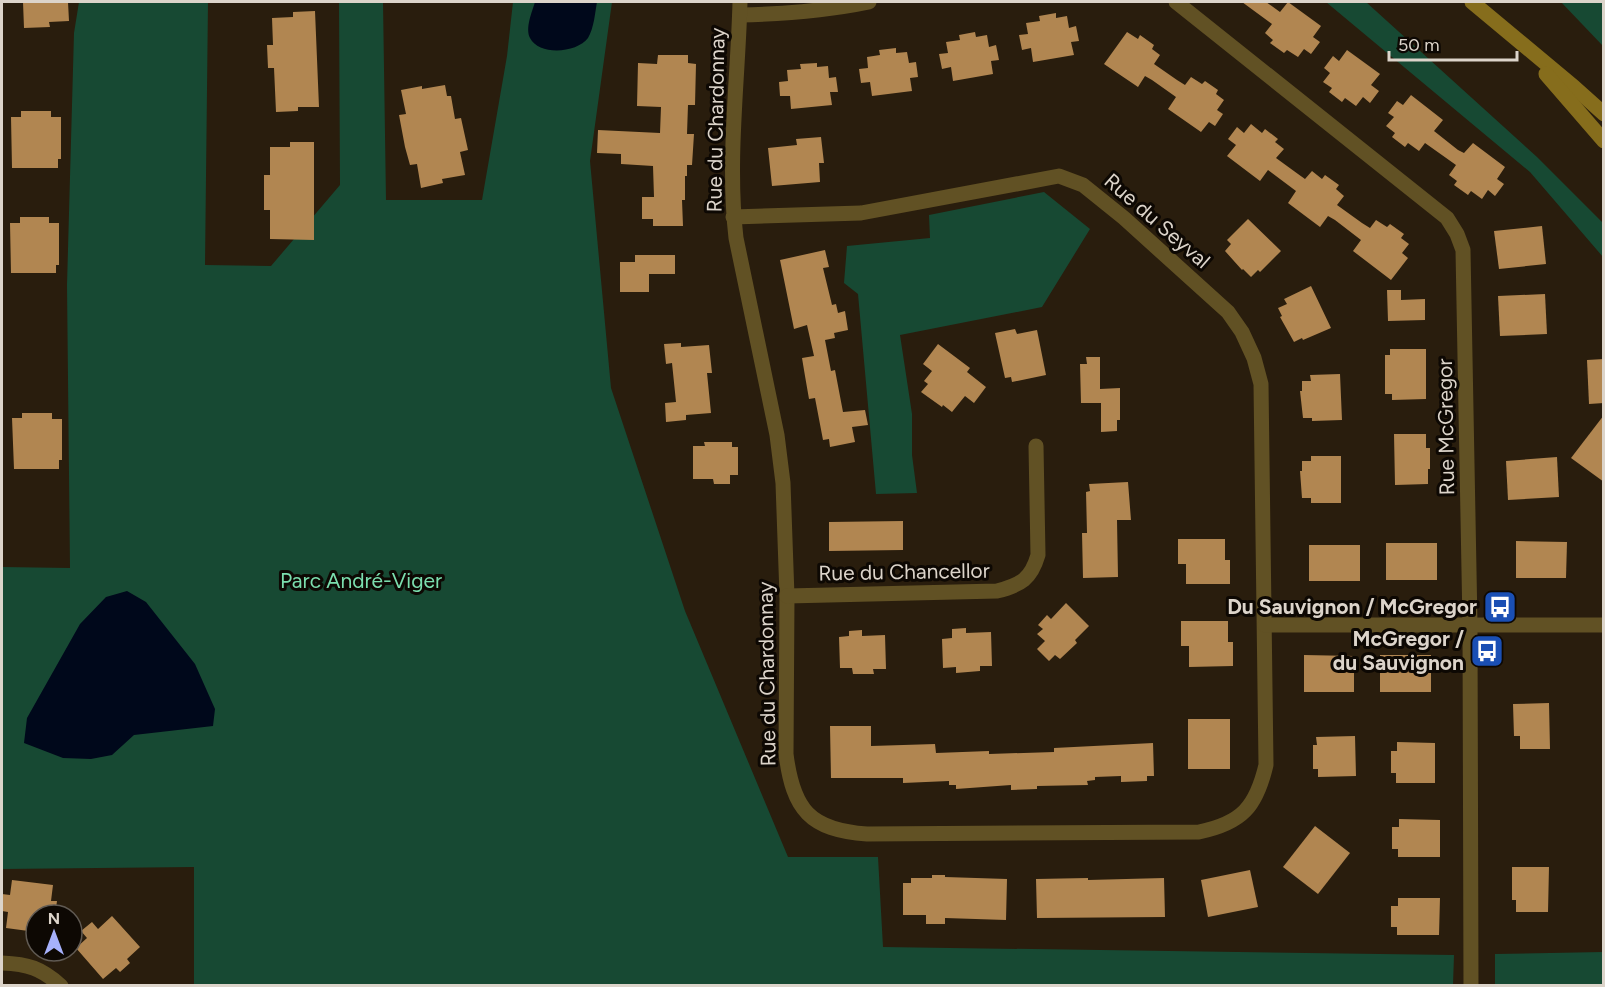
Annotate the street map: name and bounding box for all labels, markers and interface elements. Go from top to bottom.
scale bar [1389,24,1516,62]
street label: Rue du Chardonnay [701,27,730,213]
text: 50 m [1398,34,1440,56]
street label: Rue du Seyval [1099,168,1215,273]
street label: Rue McGregor [1432,358,1459,496]
street label: Rue du Chancellor [818,558,990,585]
park label: Parc André-Viger [280,568,442,593]
street label: Rue du Chardonnay [752,581,781,767]
bus stop icon: Du Sauvignon / McGregor [1482,589,1518,625]
place label: Du Sauvignon / McGregor [1227,594,1477,619]
place label: McGregor / du Sauvignon [1333,626,1464,675]
bus stop icon: McGregor / du Sauvignon [1469,633,1505,669]
north arrow [24,903,84,963]
text: N [48,909,60,928]

